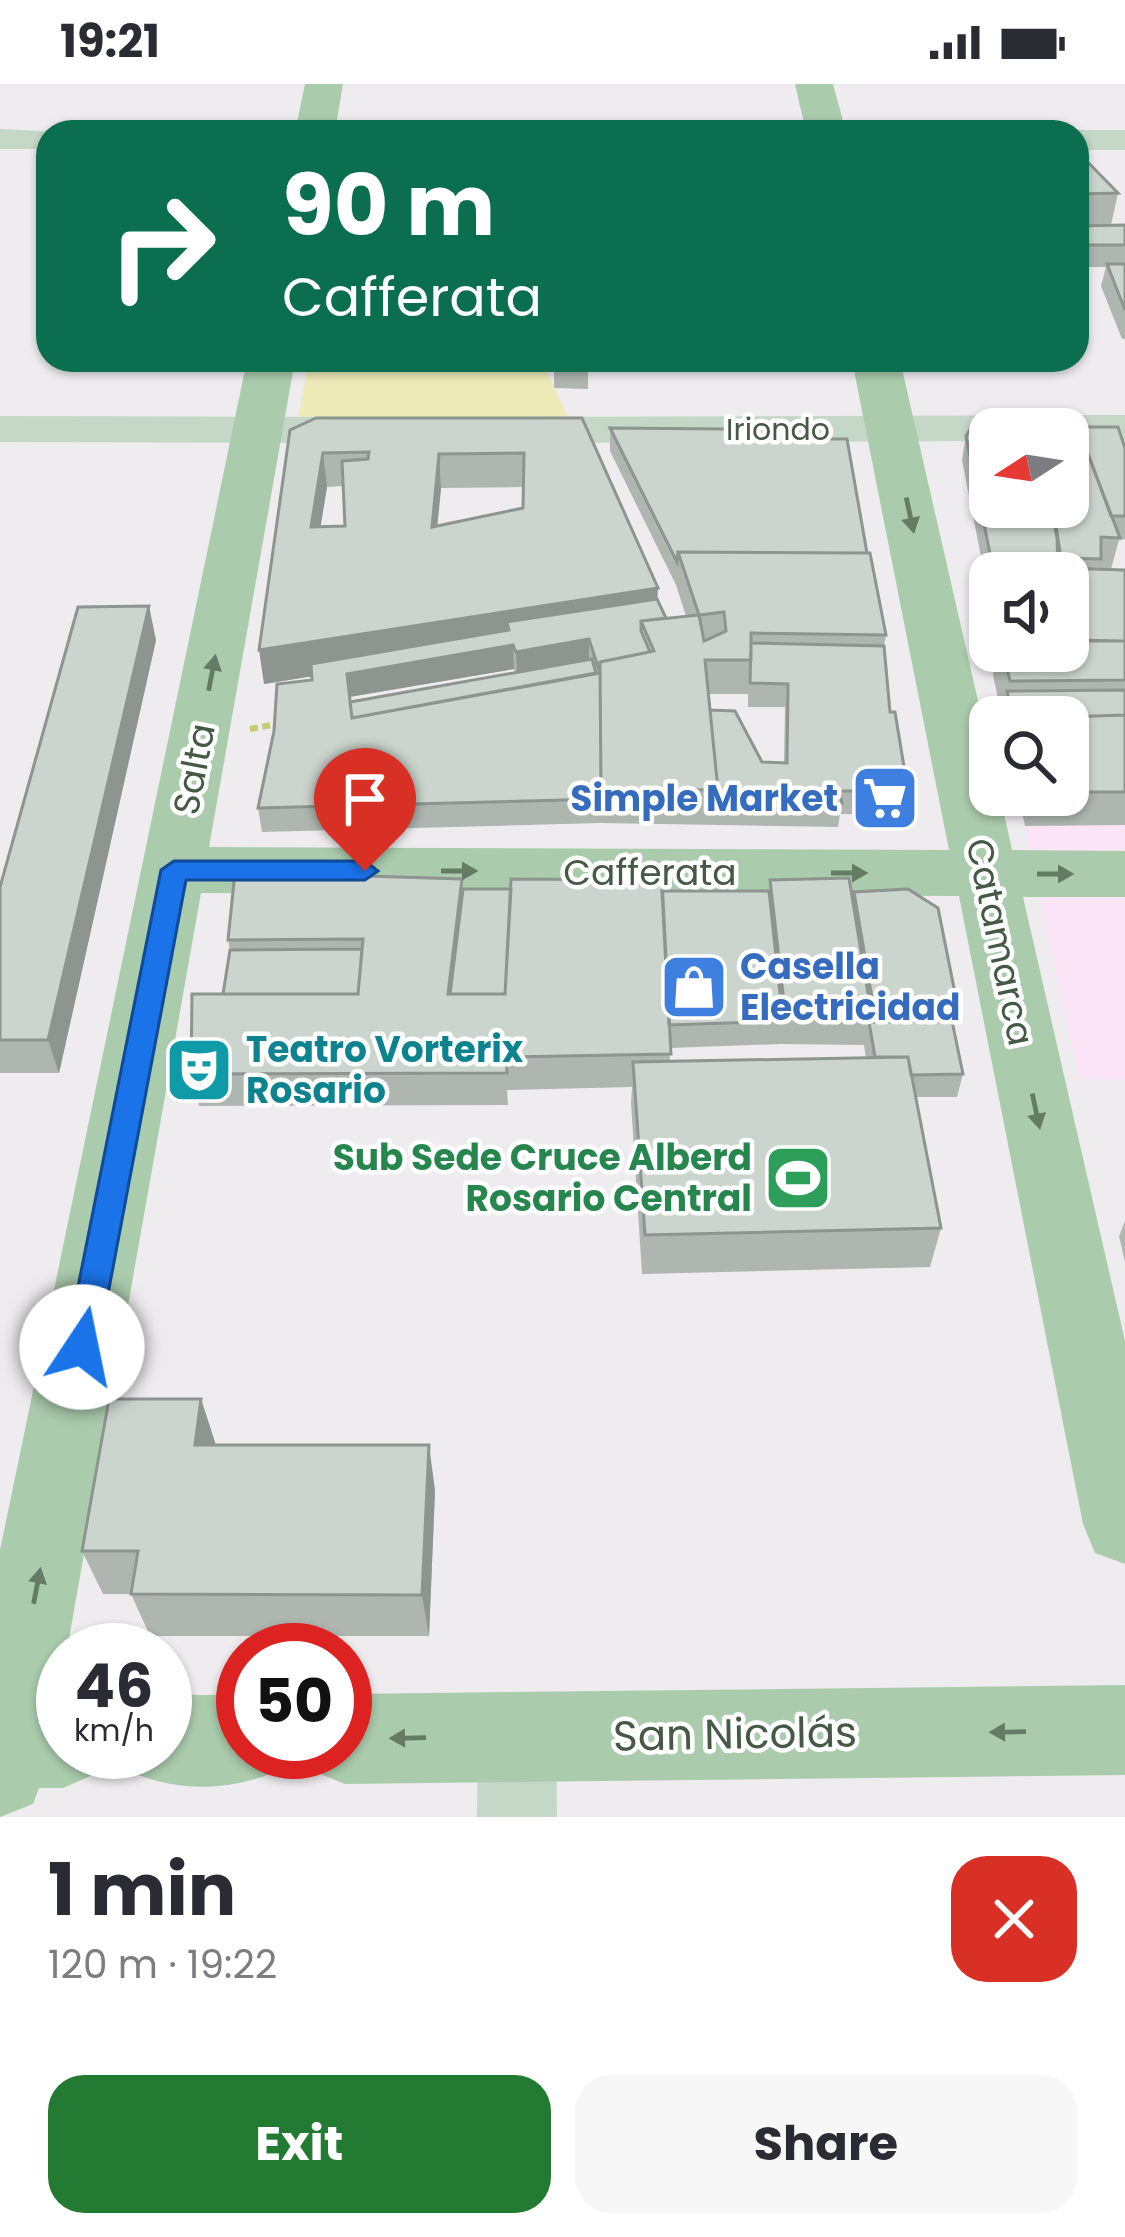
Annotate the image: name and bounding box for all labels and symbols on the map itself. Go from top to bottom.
street label: Iriondo [726,408,830,451]
north arrow [969,408,1089,528]
one-way arrow [901,497,920,535]
one-way arrow [203,653,222,691]
street label: Salta [160,719,228,819]
pin [314,748,416,871]
supermarket icon: Simple Market [850,763,920,833]
place label: Simple Market [570,773,838,824]
street label: Catamarca [953,834,1047,1050]
street label: Cafferata [563,847,737,898]
one-way arrow [441,861,479,881]
one-way arrow [831,863,869,883]
one-way arrow [1037,864,1075,884]
place label: Casella Electricidad [740,941,960,1033]
shop icon: Casella Electricidad [659,952,729,1022]
place label: Teatro Vorterix Rosario [246,1024,524,1116]
theatre icon: Teatro Vorterix Rosario [164,1035,234,1105]
one-way arrow [1027,1093,1046,1131]
place label: Sub Sede Cruce Alberd Rosario Central [333,1132,752,1224]
sports icon: Sub Sede Cruce Alberd Rosario Central [763,1143,833,1213]
position arrow [19,1284,145,1410]
one-way arrow [28,1567,47,1605]
speed limit sign: 50 [216,1623,372,1779]
street label: San Nicolás [612,1702,858,1766]
one-way arrow [988,1722,1026,1741]
one-way arrow [388,1728,426,1748]

